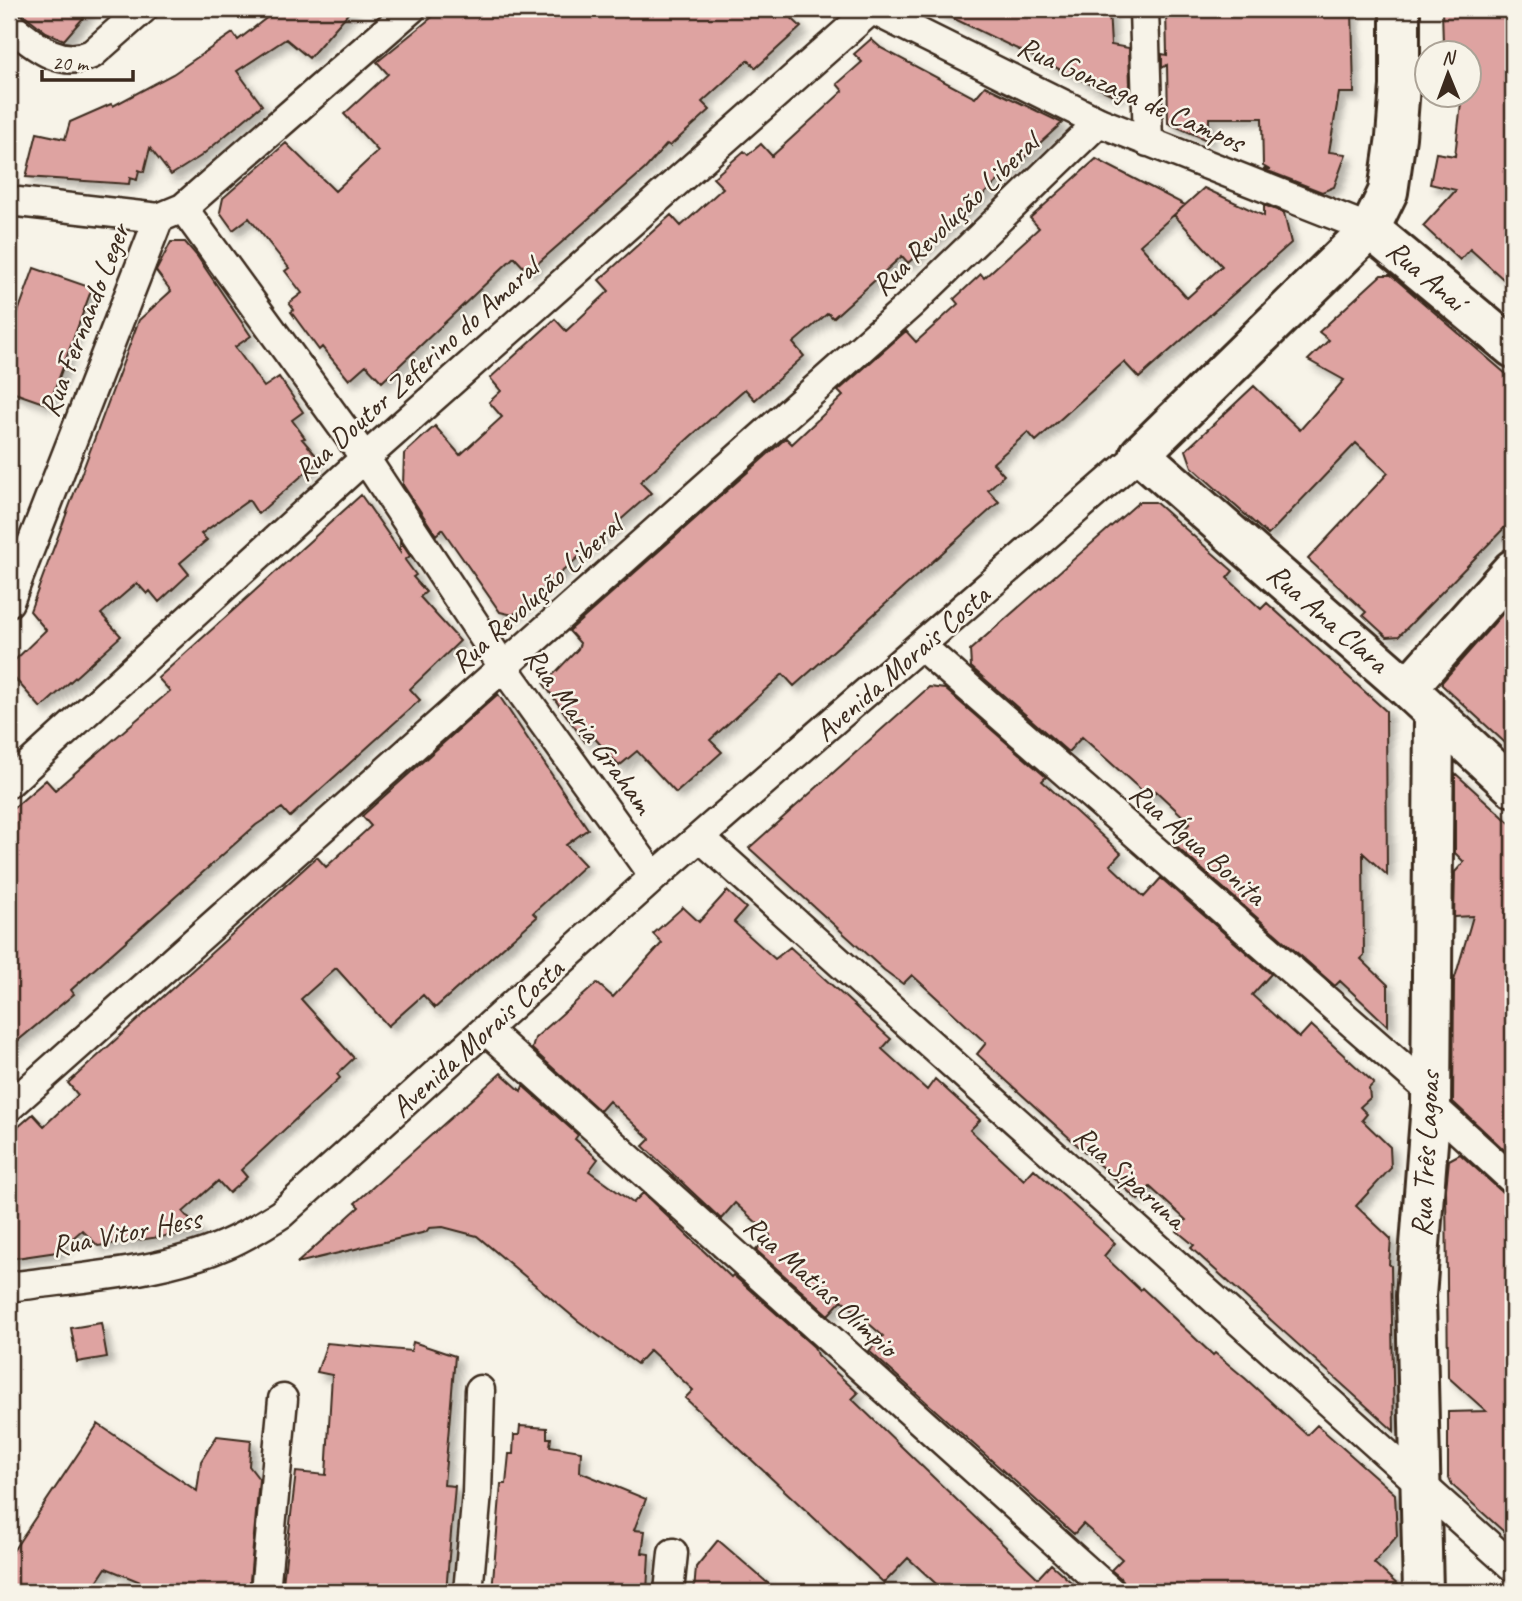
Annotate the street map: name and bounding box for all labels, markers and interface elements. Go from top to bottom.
street label: Rua Gonzaga de Campos [1012,27,1253,162]
scale bar [42,38,133,82]
north arrow [1414,38,1484,108]
text: N [1442,46,1457,70]
text: 20 m [52,50,90,76]
street label: Rua Revolução Liberal [863,121,1050,304]
street label: Rua Fernando Leger [30,216,139,422]
street label: Rua Anaí [1379,231,1478,323]
street label: Rua Doutor Zeferino do Amaral [286,246,550,489]
street label: Rua Revolução Liberal [442,503,634,681]
street label: Rua Ana Clara [1259,555,1398,682]
street label: Avenida Morais Costa [806,575,999,750]
street label: Rua Maria Graham [516,639,664,823]
street label: Rua Água Bonita [1122,774,1276,915]
street label: Avenida Morais Costa [382,949,573,1126]
street label: Rua Três Lagoas [1402,1068,1448,1238]
street label: Rua Siparuna [1066,1117,1196,1239]
street label: Rua Vitor Hess [48,1198,207,1265]
street label: Rua Matias Olímpio [736,1207,909,1368]

